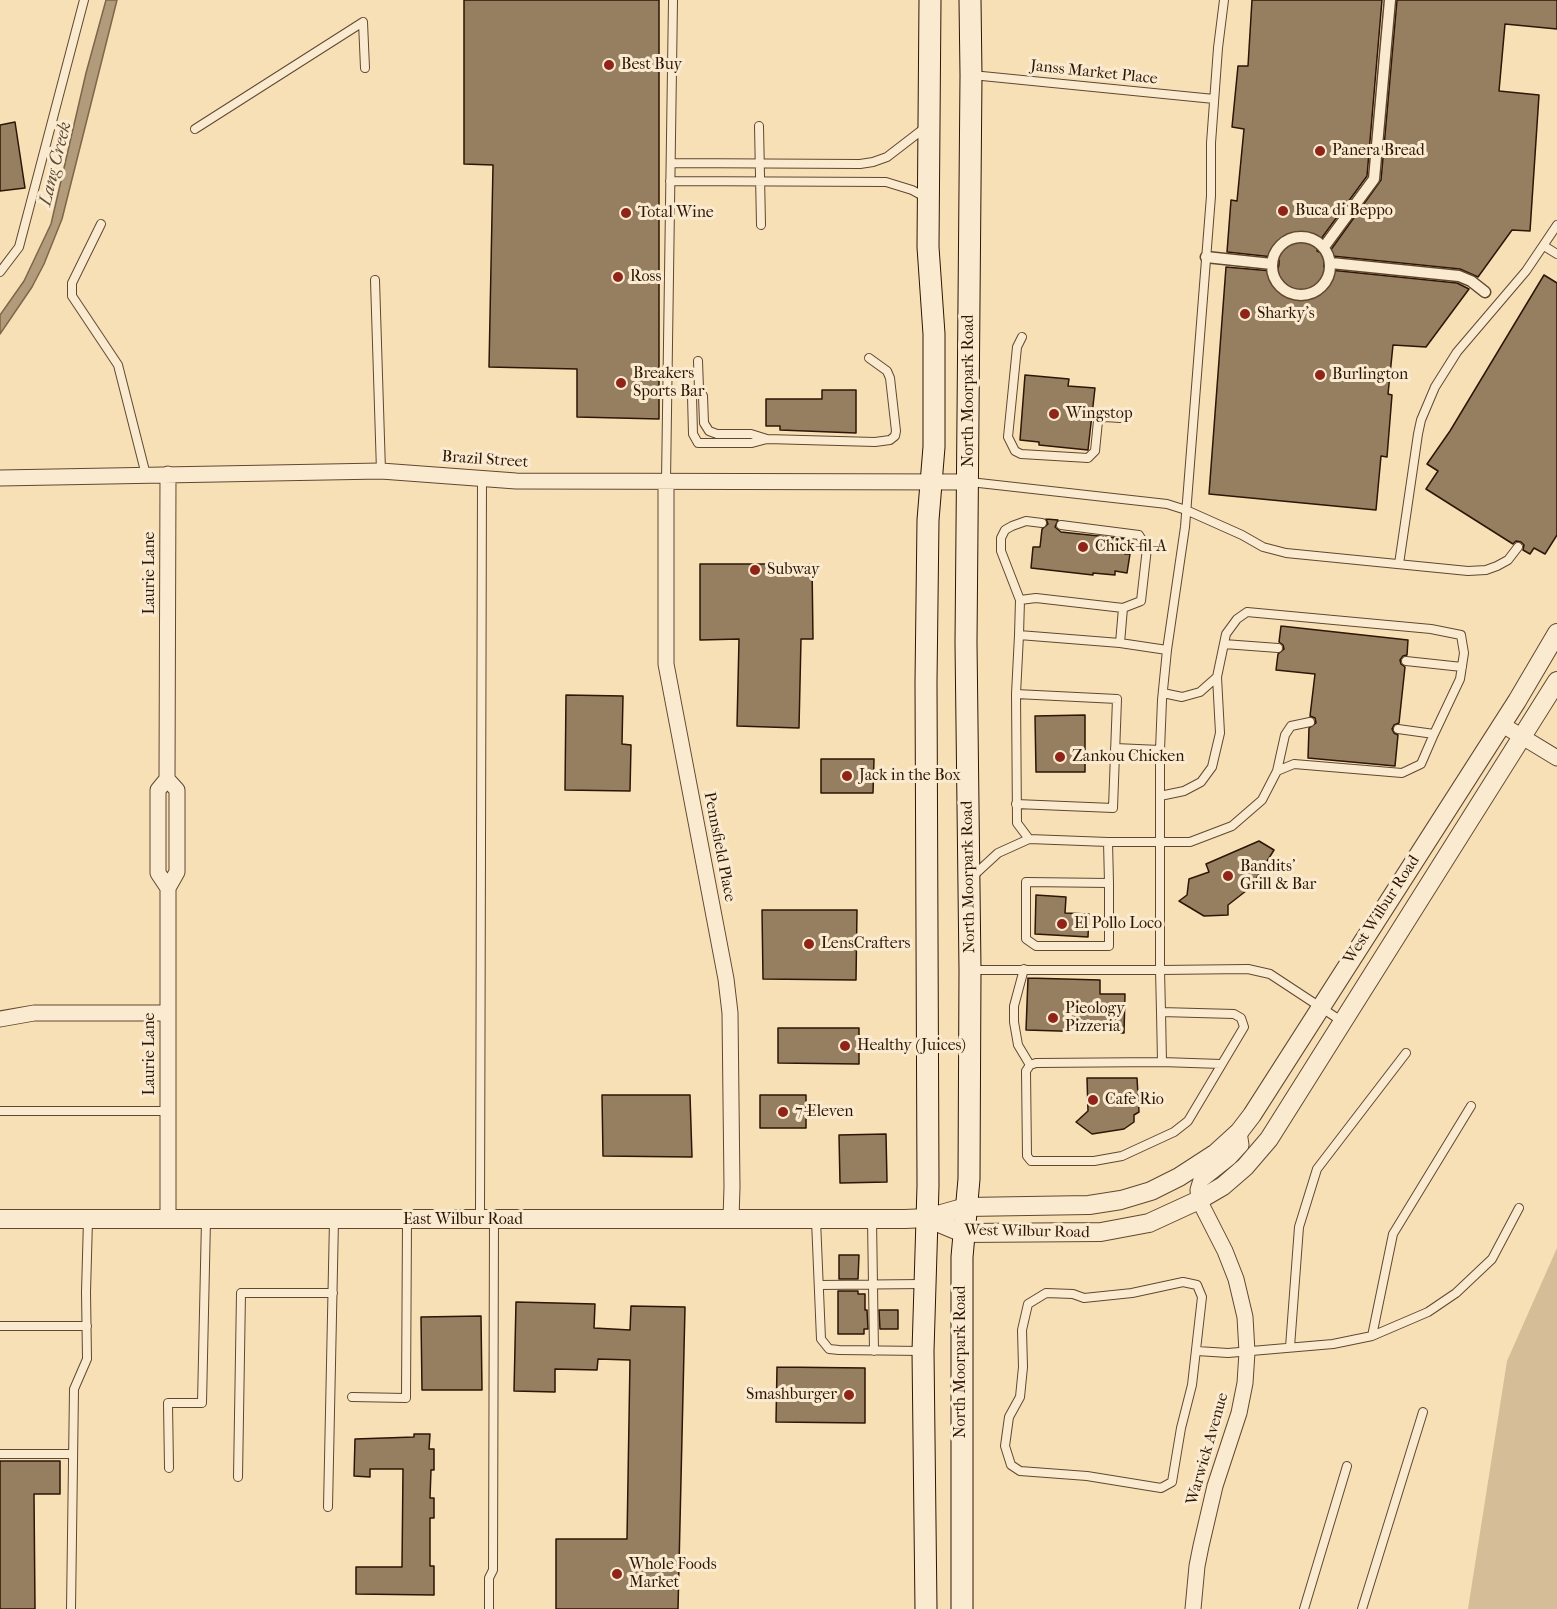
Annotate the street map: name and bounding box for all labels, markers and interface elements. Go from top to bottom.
place label: Best Buy [621,55,682,75]
street label: Janss Market Place [1029,57,1159,89]
marker: Best Buy [602,58,616,72]
water label: Lang Creek [35,120,77,208]
place label: Panera Bread [1332,141,1425,161]
marker: Panera Bread [1313,144,1327,158]
place label: Buca di Beppo [1295,201,1393,221]
place label: Total Wine [638,203,714,223]
marker: Buca di Beppo [1276,204,1290,218]
marker: Total Wine [619,206,633,220]
place label: Ross [630,267,661,287]
marker: Ross [611,270,625,284]
place label: Sharky's [1257,304,1315,324]
marker: Sharky's [1238,307,1252,321]
street label: North Moorpark Road [959,315,979,467]
place label: Breakers Sports Bar [633,364,704,402]
place label: Burlington [1332,365,1408,385]
marker: Burlington [1313,368,1327,382]
marker: Breakers Sports Bar [614,376,628,390]
place label: Wingstop [1066,404,1133,424]
marker: Wingstop [1047,407,1061,421]
street label: Brazil Street [441,447,529,473]
street label: Laurie Lane [140,531,160,615]
place label: Chick-fil-A [1095,537,1167,557]
marker: Chick-fil-A [1076,540,1090,554]
place label: Subway [767,560,820,580]
marker: Subway [748,563,762,577]
place label: Zankou Chicken [1072,747,1185,767]
marker: Zankou Chicken [1053,750,1067,764]
place label: Jack in the Box [859,766,961,786]
marker: Jack in the Box [840,769,854,783]
street label: Pennsfield Place [699,791,739,903]
street label: North Moorpark Road [958,801,980,953]
street label: West Wilbur Road [1340,852,1424,968]
place label: Bandits' Grill & Bar [1240,857,1316,895]
marker: Bandits' Grill & Bar [1221,869,1235,883]
place label: El Pollo Loco [1074,914,1162,934]
marker: El Pollo Loco [1055,917,1069,931]
place label: LensCrafters [821,934,910,954]
marker: LensCrafters [802,937,816,951]
place label: Pieology Pizzeria [1065,999,1125,1037]
marker: Pieology Pizzeria [1046,1011,1060,1025]
street label: Laurie Lane [140,1012,160,1096]
place label: Healthy (Juices) [857,1036,966,1056]
marker: Healthy (Juices) [838,1039,852,1053]
place label: Cafe Rio [1105,1090,1164,1110]
marker: Cafe Rio [1086,1093,1100,1107]
place label: 7-Eleven [795,1102,854,1122]
marker: 7-Eleven [776,1105,790,1119]
street label: East Wilbur Road [403,1210,523,1230]
street label: West Wilbur Road [964,1221,1090,1243]
street label: North Moorpark Road [951,1286,971,1438]
place label: Smashburger [746,1385,837,1405]
marker: Smashburger [842,1388,856,1402]
street label: Warwick Avenue [1183,1391,1233,1507]
place label: Whole Foods Market [629,1555,717,1593]
marker: Whole Foods Market [610,1567,624,1581]

